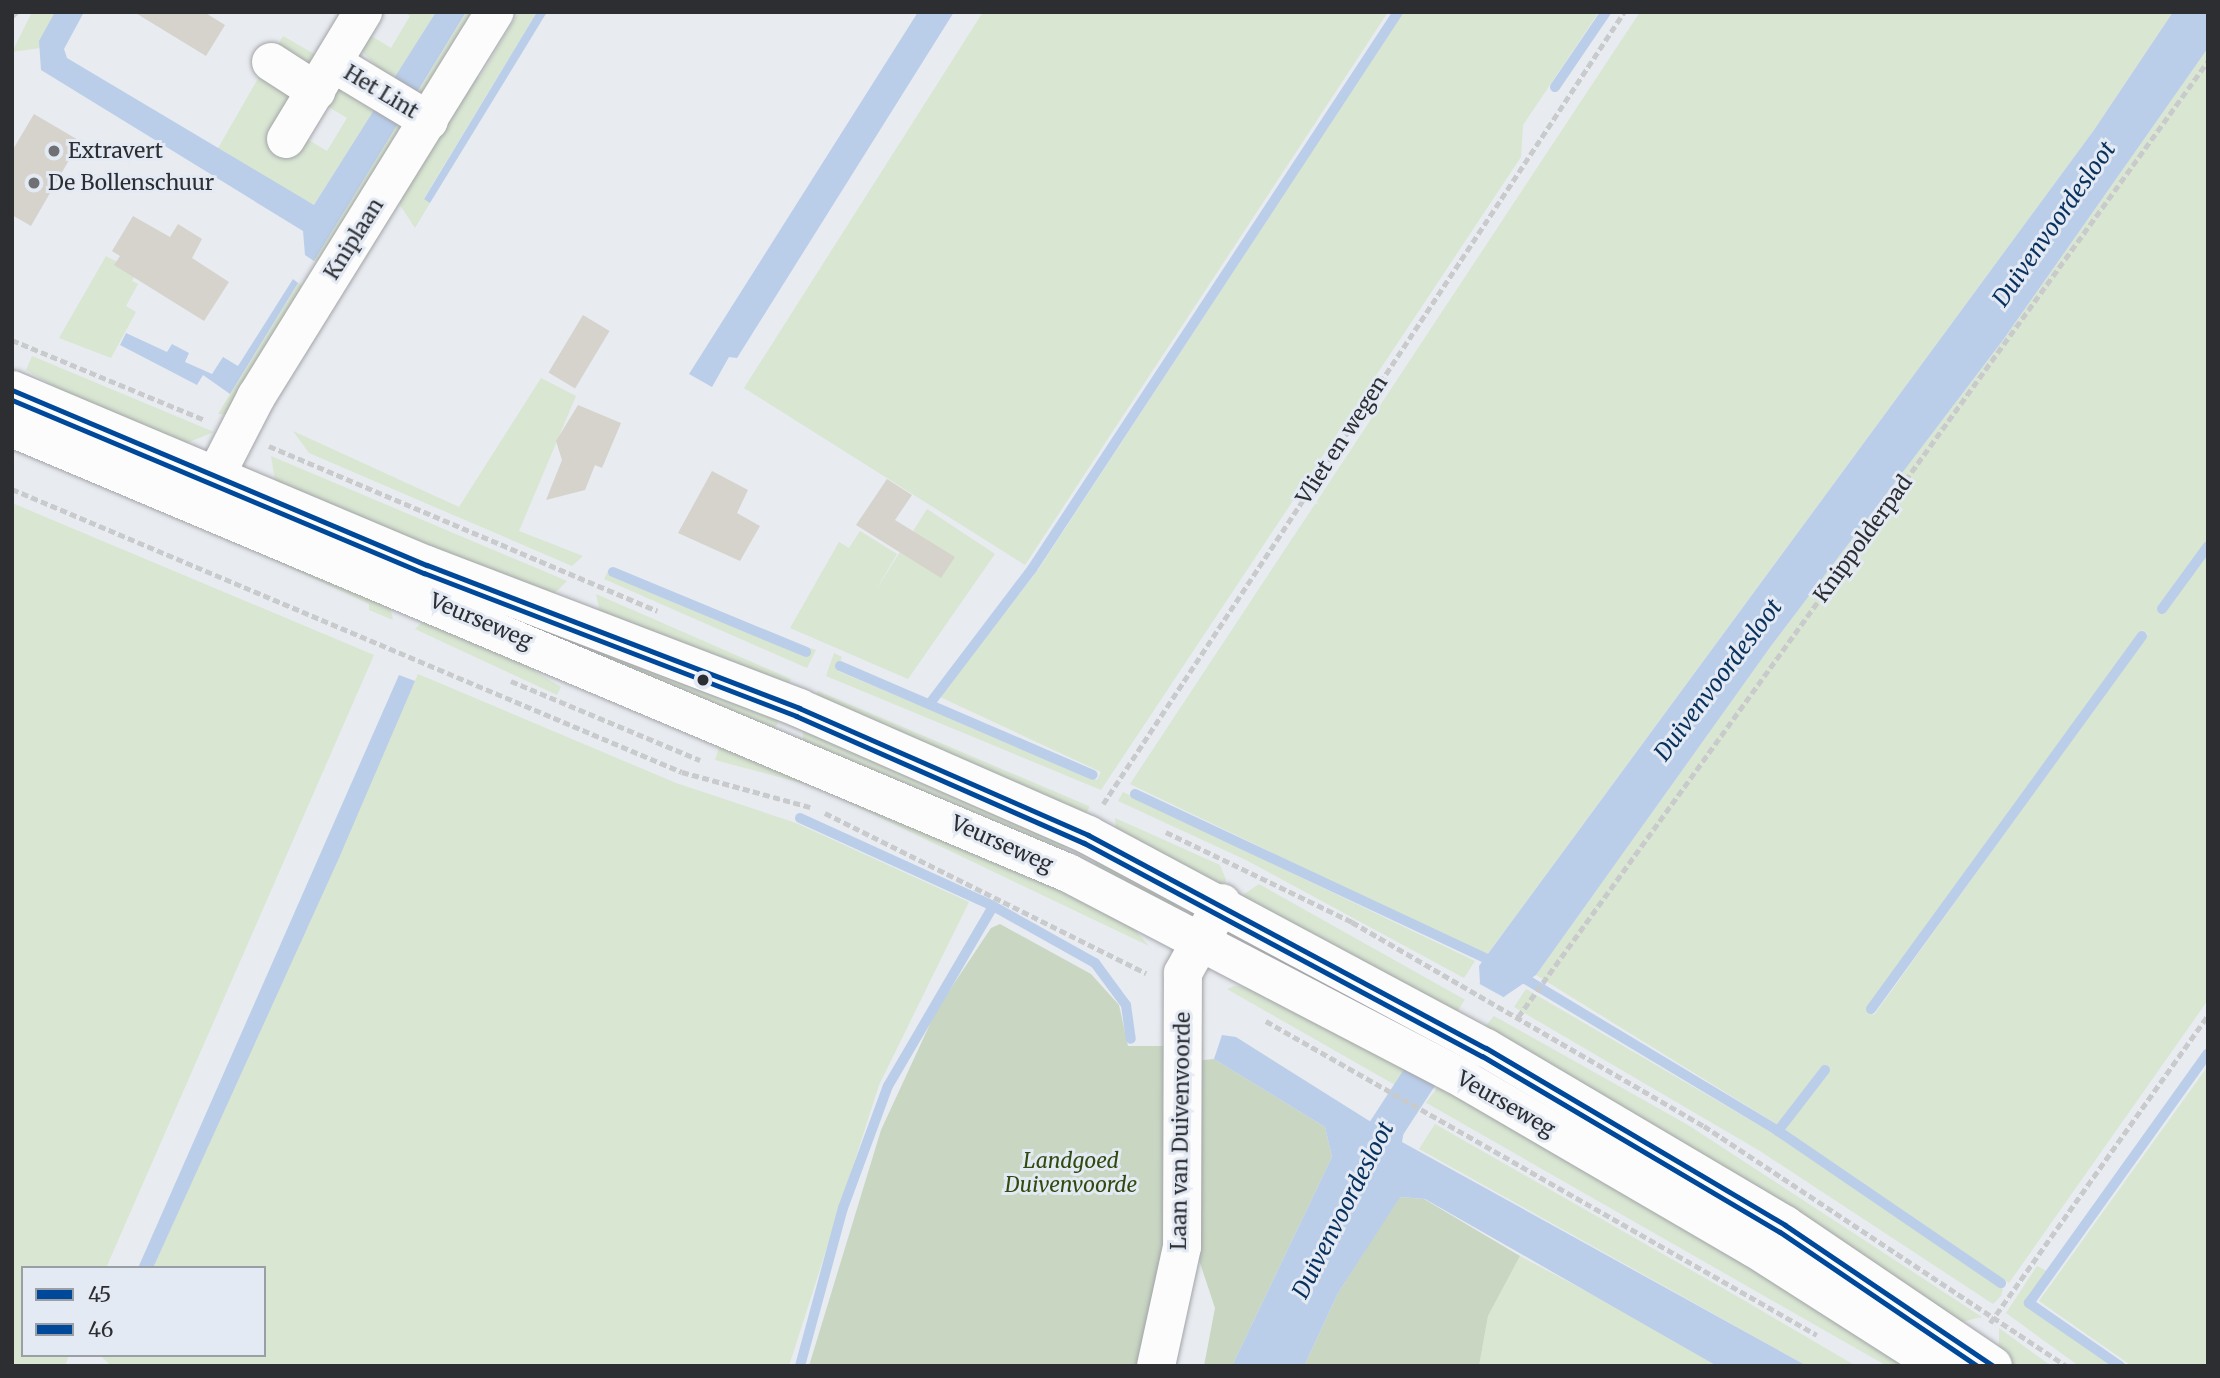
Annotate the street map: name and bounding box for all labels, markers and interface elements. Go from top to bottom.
street label: Het Lint [339,60,423,124]
water label: Duivenvoordesloot [1987,136,2121,312]
place label: Extravert [68,138,163,164]
marker: Extravert [46,143,62,159]
place label: De Bollenschuur [48,170,214,196]
marker: De Bollenschuur [26,175,42,191]
street label: Kniplaan [319,194,389,284]
street label: Vliet en wegen [1291,371,1393,509]
street label: Knippolderpad [1808,471,1918,607]
street label: Veurseweg [426,588,536,654]
water label: Duivenvoordesloot [1648,594,1788,766]
unlabelled marker [696,673,710,687]
street label: Veurseweg [947,810,1057,878]
street label: Laan van Duivenvoorde [1166,1012,1196,1250]
street label: Veurseweg [1453,1066,1559,1142]
water label: Duivenvoordesloot [1287,1117,1399,1303]
park label: Landgoed Duivenvoorde [1005,1148,1137,1198]
legend [21,1266,266,1357]
text: 45 [88,1281,111,1308]
text: 46 [88,1316,113,1343]

